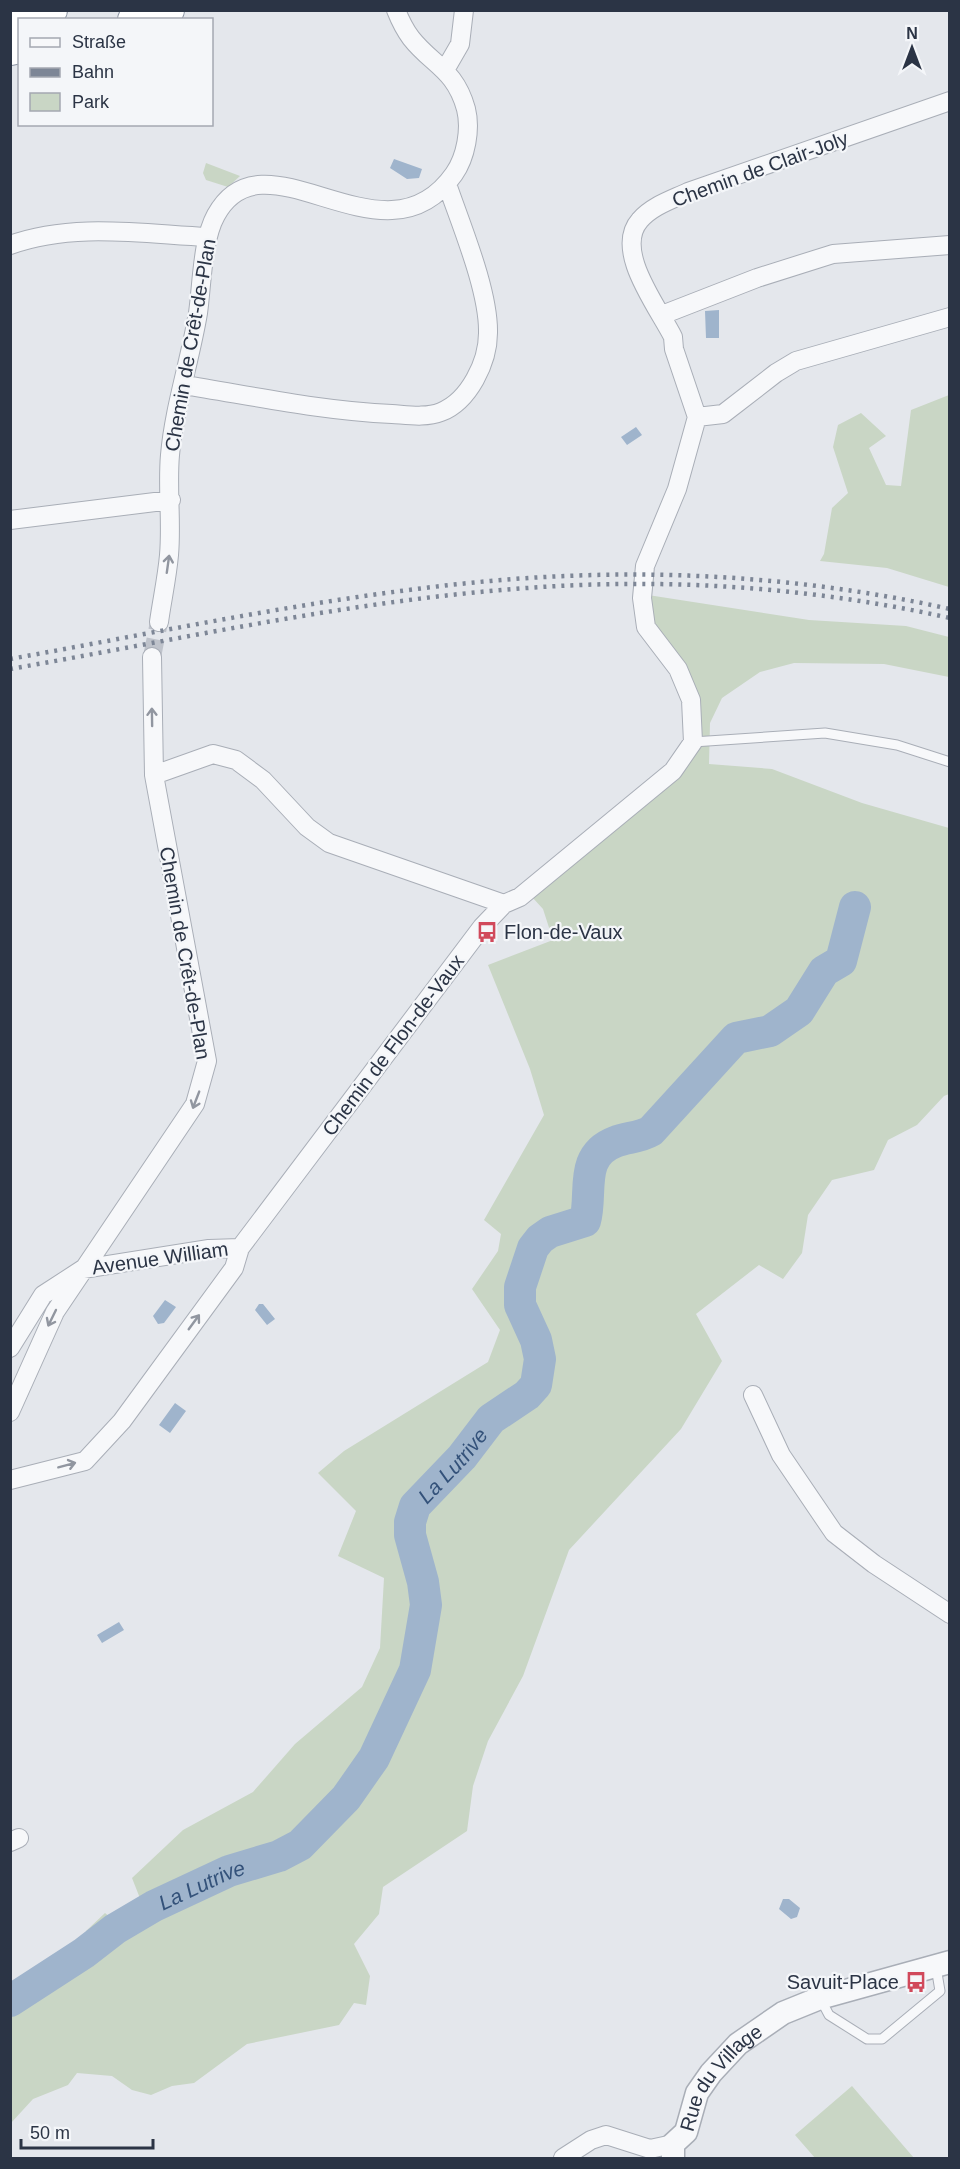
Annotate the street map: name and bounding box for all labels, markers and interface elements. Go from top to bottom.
legend [18,18,213,126]
north arrow [882,18,942,78]
text: N [906,25,918,42]
text: Straße [72,32,126,52]
text: Bahn [72,62,114,82]
text: Park [72,92,110,112]
street label: Chemin de Clair-Joly [669,127,851,211]
street label: Chemin de Crêt-de-Plan [160,237,220,453]
one-way arrow [162,555,173,575]
one-way arrow [146,707,158,727]
street label: Chemin de Crêt-de-Plan [155,845,215,1061]
bus stop icon: Flon-de-Vaux [475,920,499,944]
place label: Flon-de-Vaux [504,921,623,943]
street label: Chemin de Flon-de-Vaux [318,950,468,1140]
one-way arrow [189,1090,200,1109]
street label: Avenue William [90,1238,230,1278]
one-way arrow [46,1309,58,1327]
one-way arrow [188,1315,200,1331]
water label: La Lutrive [413,1423,492,1507]
one-way arrow [57,1459,76,1471]
water label: La Lutrive [155,1855,247,1914]
bus stop icon: Savuit-Place [904,1970,928,1994]
place label: Savuit-Place [787,1971,899,1993]
street label: Rue du Village [676,2020,766,2134]
scale bar [21,2112,153,2150]
text: 50 m [30,2123,70,2143]

